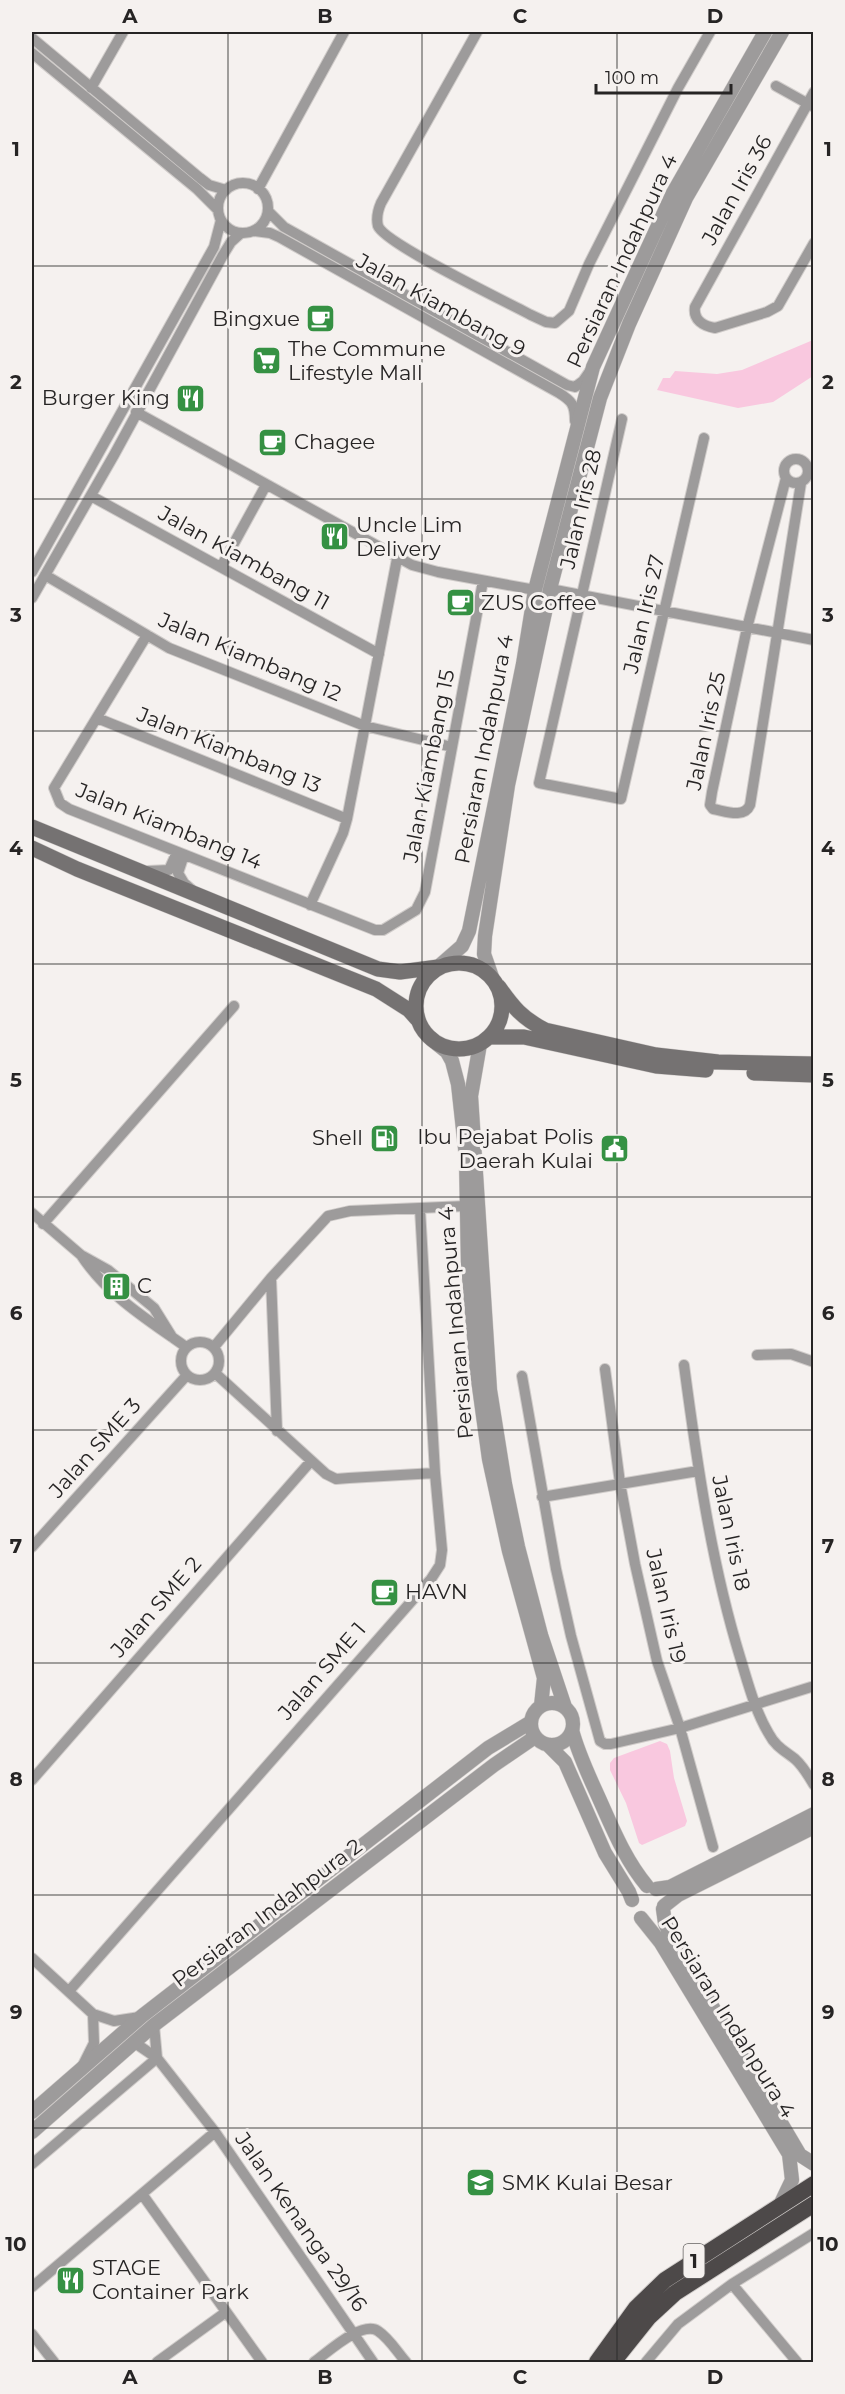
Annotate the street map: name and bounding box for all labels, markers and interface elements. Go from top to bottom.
text: A [121,4,138,28]
text: B [317,4,333,28]
text: C [513,4,528,28]
text: D [707,4,723,28]
scale bar [596,57,731,95]
text: 100 m [605,67,659,89]
street label: Jalan Iris 36 [696,130,777,250]
text: 1 [12,137,20,161]
text: 1 [824,137,832,161]
street label: Persiaran Indahpura 4 [561,150,682,372]
street label: Jalan Kiambang 9 [352,247,530,361]
cafe icon: Bingxue [305,303,337,335]
place label: Bingxue [212,306,300,331]
place label: The Commune Lifestyle Mall [288,336,446,385]
supermarket icon: The Commune Lifestyle Mall [251,345,283,377]
text: 2 [10,370,22,394]
text: 2 [822,370,834,394]
restaurant icon: Burger King [175,382,207,414]
place label: Burger King [42,385,170,410]
cafe icon: Chagee [257,426,289,458]
place label: Chagee [294,429,375,454]
street label: Jalan Iris 28 [554,447,606,572]
street label: Jalan Kiambang 11 [153,500,334,615]
place label: Uncle Lim Delivery [356,512,463,561]
restaurant icon: Uncle Lim Delivery [319,521,351,553]
street label: Jalan Iris 27 [618,552,669,677]
cafe icon: ZUS Coffee [444,587,476,619]
place label: ZUS Coffee [481,590,597,615]
text: 3 [9,603,22,627]
text: 3 [821,603,834,627]
street label: Jalan Kiambang 12 [154,606,345,706]
street label: Persiaran Indahpura 4 [449,632,518,866]
street label: Jalan Kiambang 15 [397,667,459,865]
street label: Jalan Iris 25 [681,669,730,793]
street label: Jalan Kiambang 13 [133,701,325,798]
street label: Jalan Kiambang 14 [72,776,266,874]
text: 4 [9,836,23,860]
text: 4 [821,836,835,860]
text: 5 [10,1068,22,1092]
text: 5 [822,1068,834,1092]
fuel station icon: Shell [368,1122,400,1154]
place label: Ibu Pejabat Polis Daerah Kulai [417,1124,593,1173]
place label: Shell [312,1125,363,1150]
public building icon: Ibu Pejabat Polis Daerah Kulai [598,1133,630,1165]
street label: Persiaran Indahpura 4 [433,1206,478,1440]
building icon: C [100,1270,132,1302]
place label: C [137,1273,152,1298]
text: 6 [10,1301,23,1325]
text: 6 [822,1301,835,1325]
street label: Jalan SME 3 [43,1393,146,1503]
street label: Jalan Iris 18 [707,1472,756,1593]
text: 7 [10,1534,22,1558]
text: 7 [822,1534,834,1558]
street label: Jalan Iris 19 [641,1545,692,1666]
street label: Jalan SME 2 [104,1551,206,1663]
cafe icon: HAVN [368,1576,400,1608]
place label: HAVN [405,1579,468,1604]
street label: Jalan SME 1 [272,1617,371,1725]
text: 8 [9,1767,23,1791]
text: 8 [821,1767,835,1791]
street label: Persiaran Indahpura 2 [167,1833,366,1992]
street label: Persiaran Indahpura 4 [656,1911,801,2122]
text: 9 [10,2000,22,2024]
text: 9 [822,2000,834,2024]
street label: Jalan Kenanga 29/16 [229,2126,373,2316]
school or university icon: SMK Kulai Besar [465,2167,497,2199]
place label: SMK Kulai Besar [502,2170,673,2195]
text: 10 [5,2232,27,2256]
text: 10 [817,2232,839,2256]
road number: 1 [684,2244,704,2278]
place label: STAGE Container Park [92,2255,249,2304]
restaurant icon: STAGE Container Park [55,2264,87,2296]
text: A [121,2365,138,2389]
text: B [317,2365,333,2389]
text: C [513,2365,528,2389]
text: D [707,2365,723,2389]

